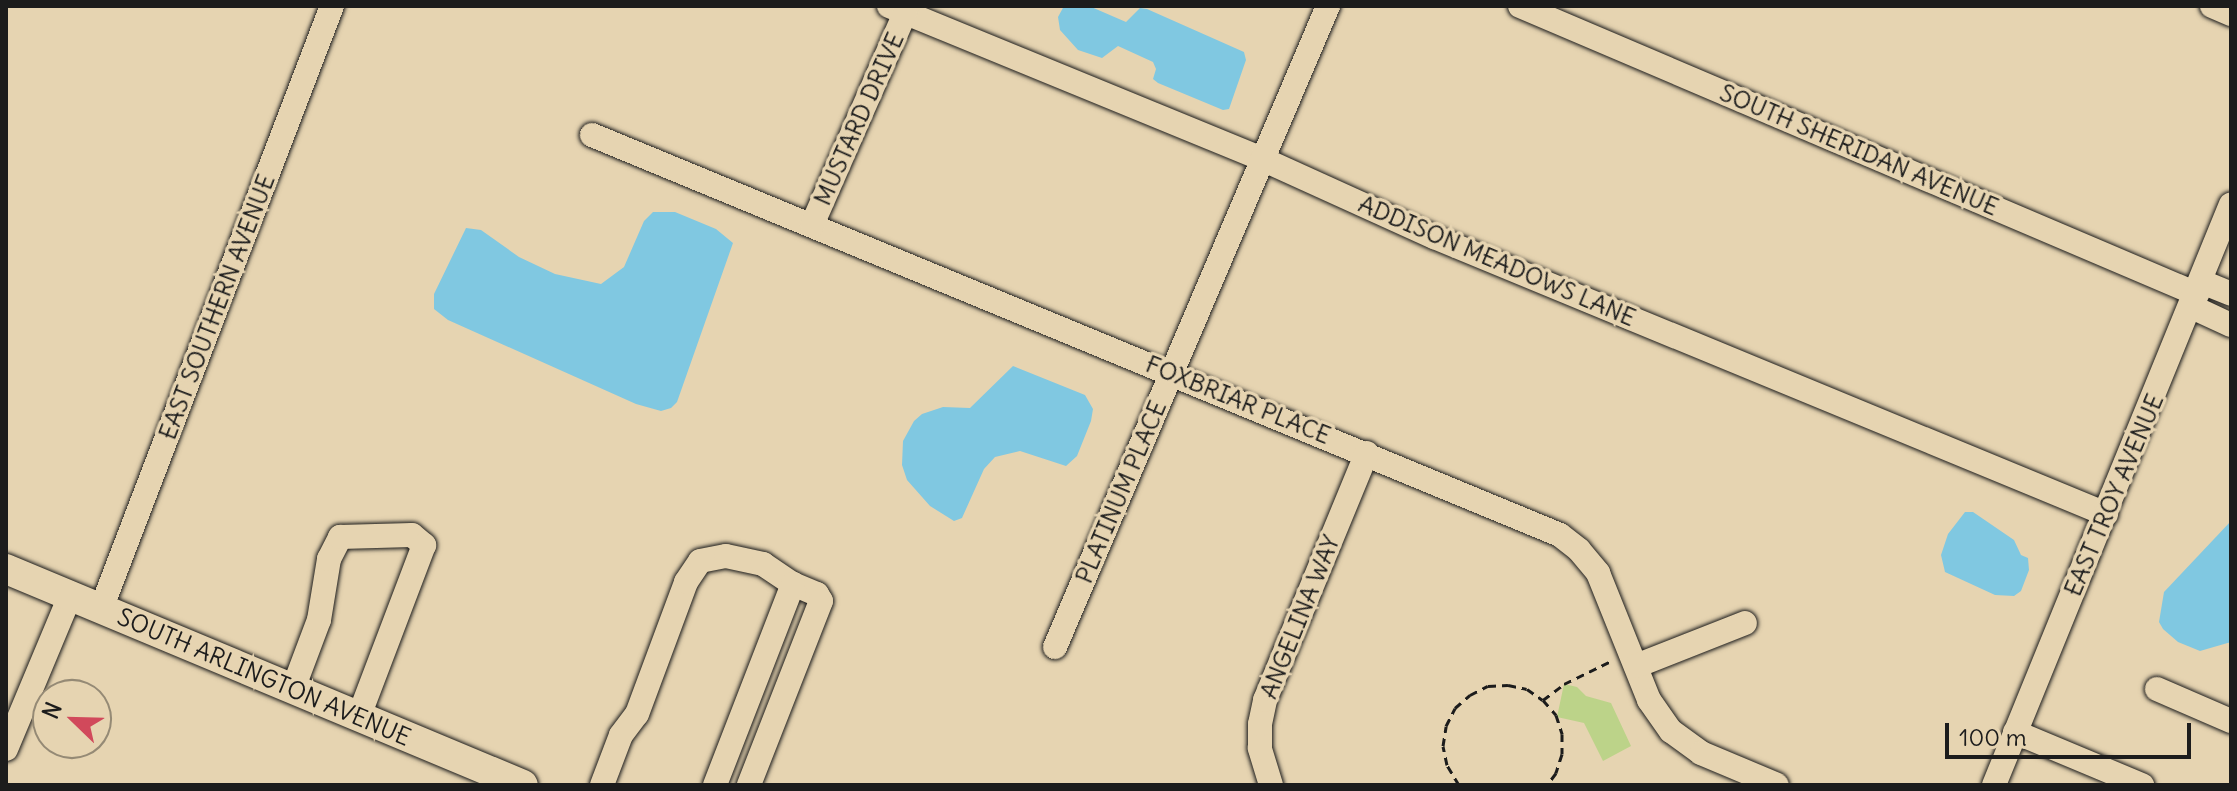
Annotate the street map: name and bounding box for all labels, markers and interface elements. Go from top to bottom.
street label: MUSTARD DRIVE [808,28,910,210]
street label: SOUTH SHERIDAN AVENUE [1715,78,2003,222]
street label: EAST SOUTHERN AVENUE [153,170,281,444]
street label: ADDISON MEADOWS LANE [1354,189,1640,333]
street label: FOXBRIAR PLACE [1141,350,1335,450]
street label: EAST TROY AVENUE [2058,390,2170,600]
street label: PLATINUM PLACE [1070,396,1172,588]
street label: ANGELINA WAY [1254,531,1346,703]
street label: SOUTH ARLINGTON AVENUE [113,602,415,752]
north arrow [32,679,112,759]
text: N [36,698,68,723]
scale bar [1949,707,2195,757]
text: 100 m [1959,722,2027,752]

